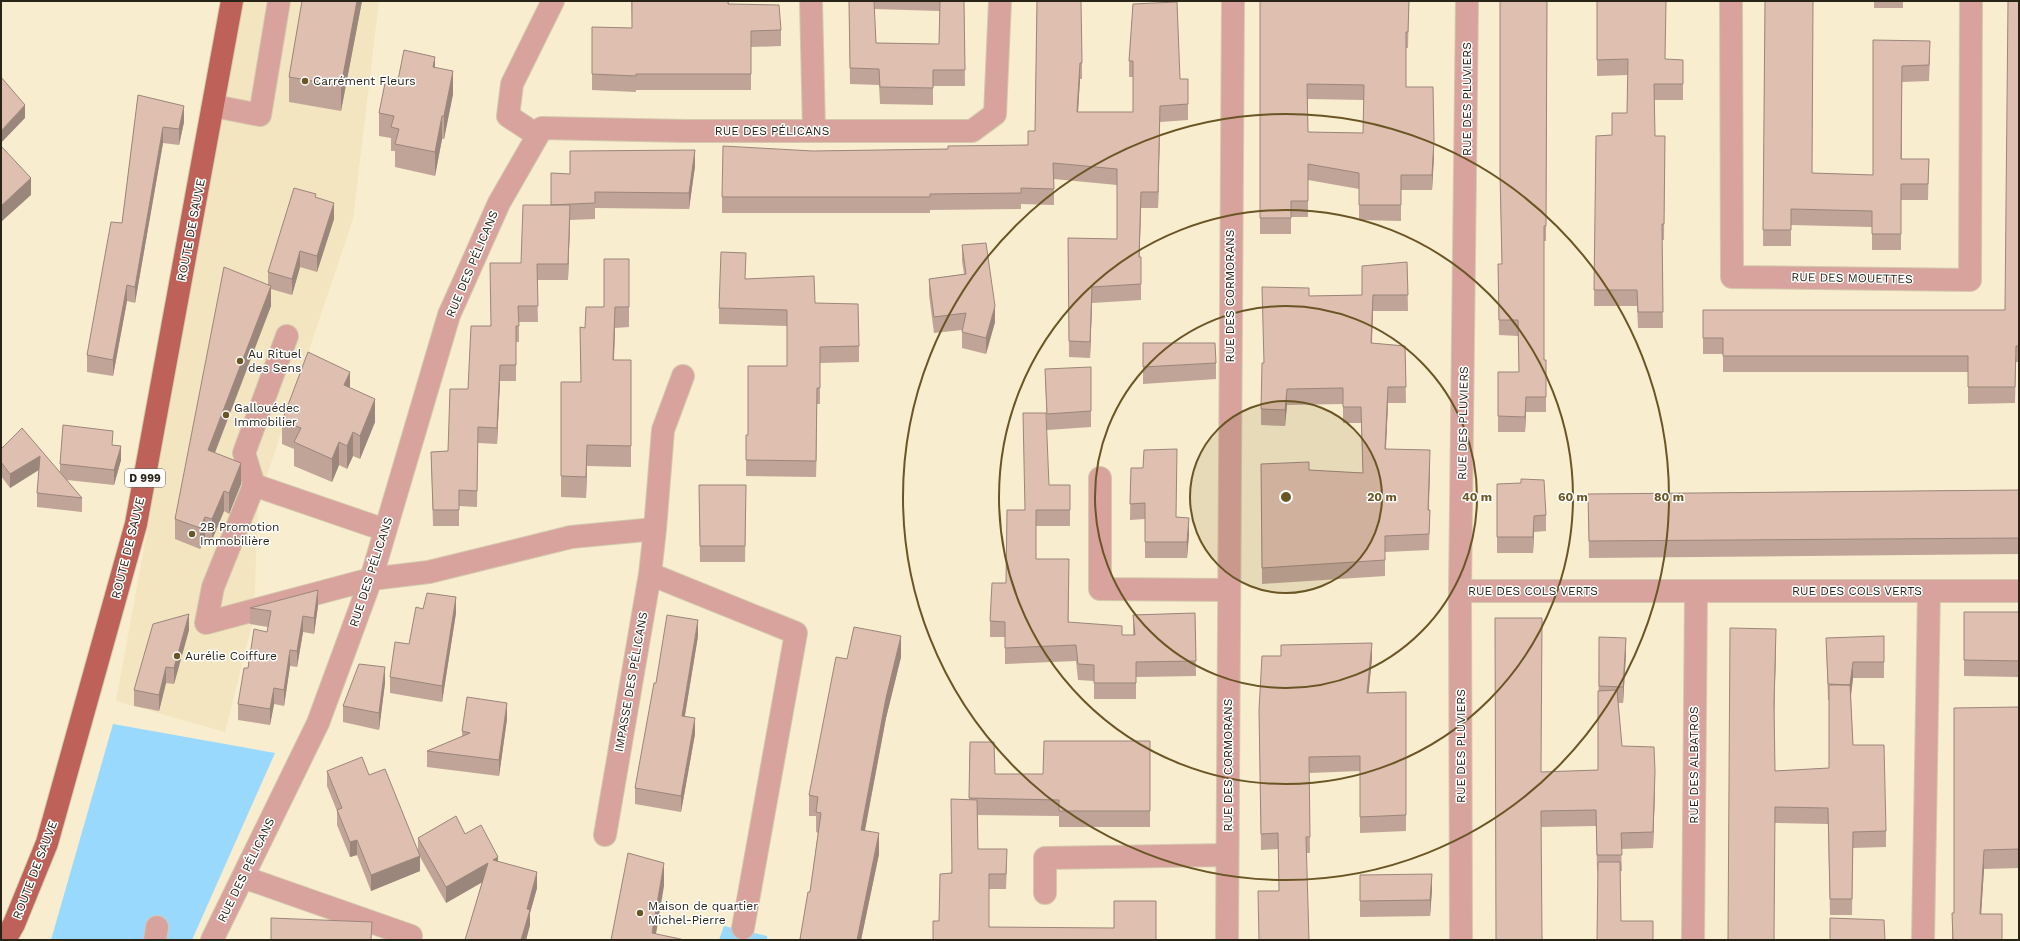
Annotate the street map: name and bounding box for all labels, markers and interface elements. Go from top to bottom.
street label: RUE DES PLUVIERS [1460,42,1474,156]
place label: Carrément Fleurs [313,74,416,88]
marker: Carrément Fleurs [300,76,310,86]
street label: RUE DES PÉLICANS [715,124,829,138]
street label: ROUTE DE SAUVE [174,177,208,282]
street label: RUE DES PÉLICANS [443,208,501,320]
street label: RUE DES CORMORANS [1223,229,1237,363]
street label: RUE DES MOUETTES [1791,270,1913,286]
place label: Au Rituel des Sens [248,347,302,375]
marker: Au Rituel des Sens [235,356,245,366]
street label: RUE DES PLUVIERS [1455,366,1471,480]
place label: Gallouédec Immobilier [234,401,300,429]
marker: Gallouédec Immobilier [221,410,231,420]
road number: D 999 [125,469,165,487]
centre of rings [1279,490,1293,504]
text: 20 m [1367,490,1397,504]
text: 40 m [1462,490,1492,504]
text: 60 m [1558,490,1588,504]
text: 80 m [1654,490,1684,504]
street label: ROUTE DE SAUVE [109,496,147,600]
street label: RUE DES PÉLICANS [347,515,395,629]
place label: 2B Promotion Immobilière [200,520,280,548]
marker: 2B Promotion Immobilière [187,529,197,539]
street label: RUE DES COLS VERTS [1468,584,1598,598]
street label: RUE DES COLS VERTS [1792,584,1922,598]
street label: IMPASSE DES PÉLICANS [612,611,650,753]
place label: Aurélie Coiffure [185,649,277,663]
marker: Aurélie Coiffure [172,651,182,661]
street label: RUE DES PLUVIERS [1454,689,1468,803]
street label: RUE DES CORMORANS [1221,698,1235,832]
street label: RUE DES ALBATROS [1687,706,1701,824]
street label: RUE DES PÉLICANS [215,815,277,925]
street label: ROUTE DE SAUVE [10,819,60,921]
place label: Maison de quartier Michel-Pierre [648,899,758,927]
marker: Maison de quartier Michel-Pierre [635,908,645,918]

